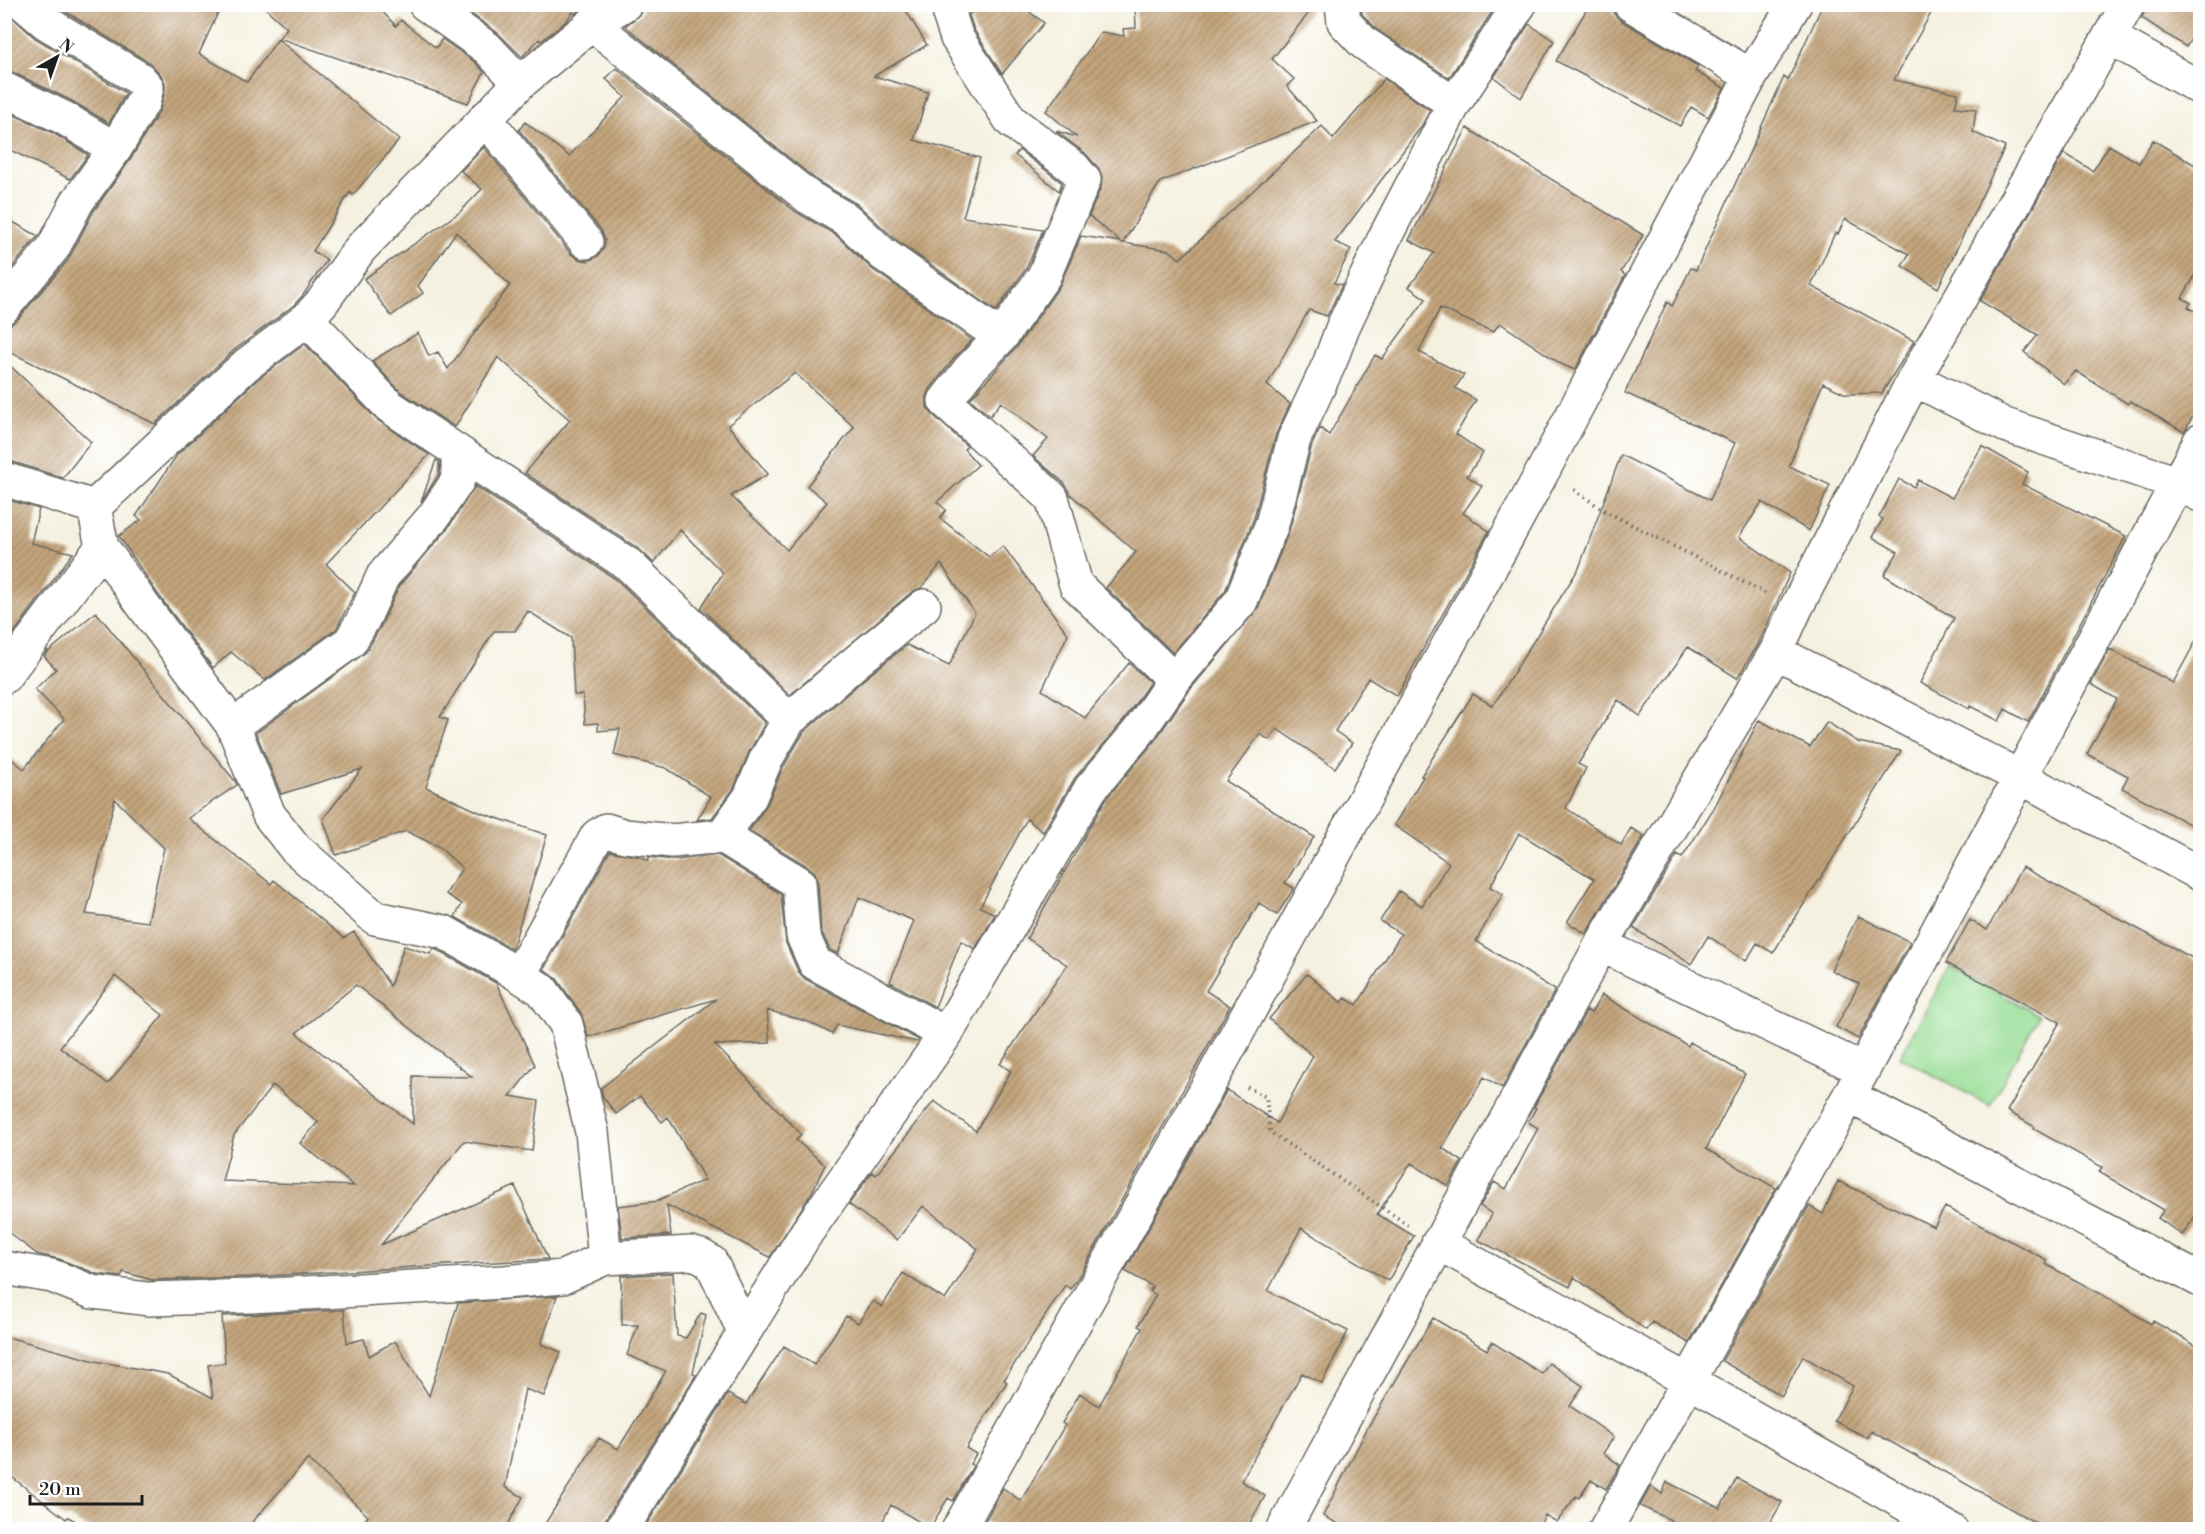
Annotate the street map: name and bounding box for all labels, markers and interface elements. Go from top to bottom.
north arrow [27,27,87,87]
text: N [55,35,78,58]
scale bar [30,1468,142,1506]
text: 20 m [39,1478,81,1501]

